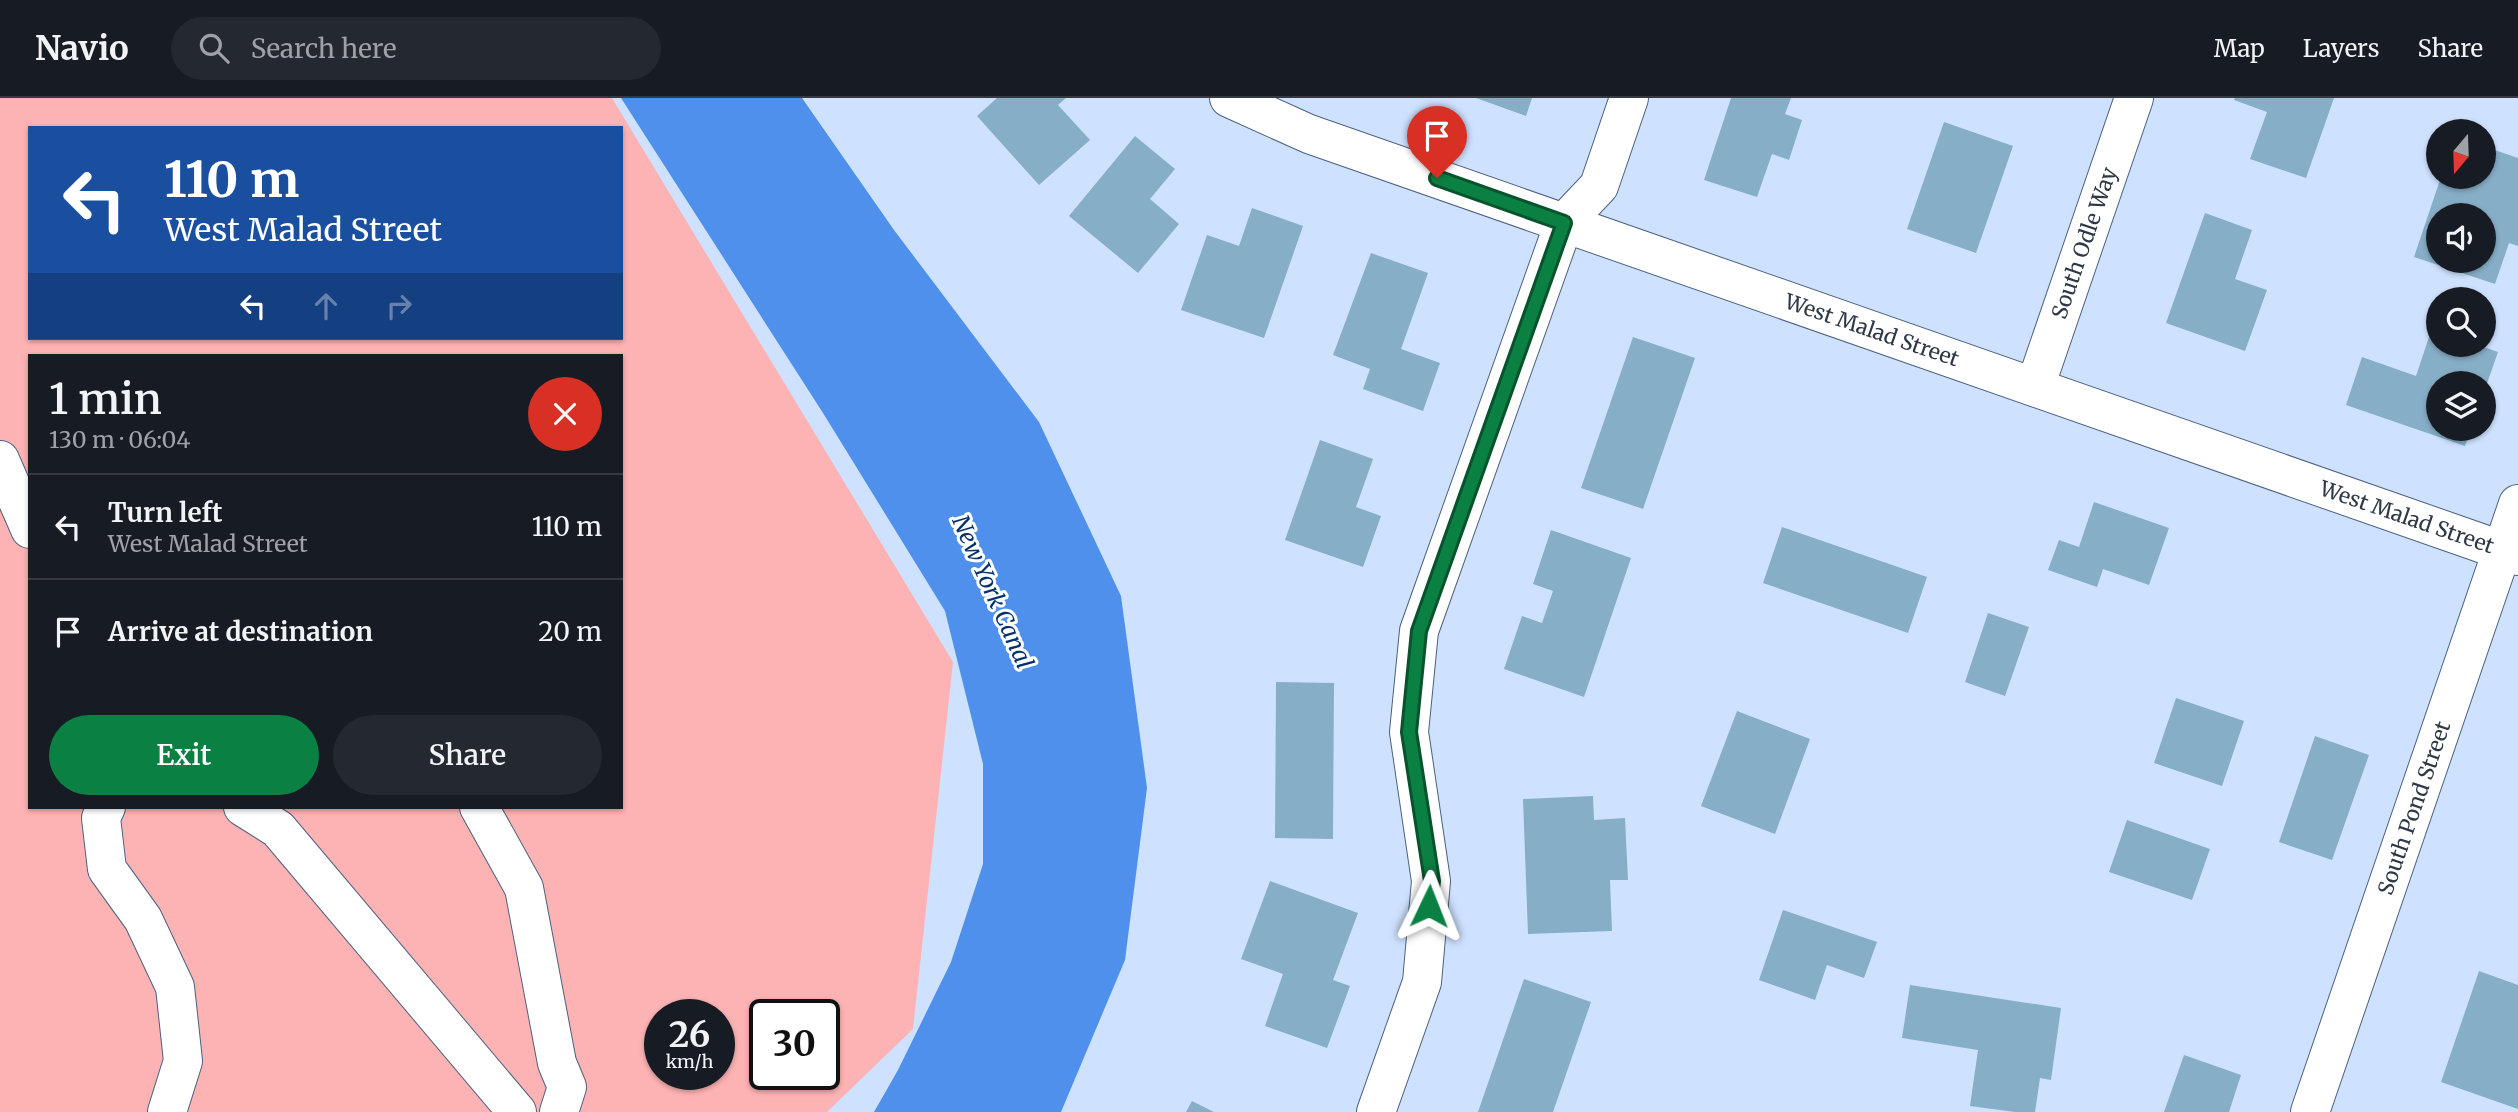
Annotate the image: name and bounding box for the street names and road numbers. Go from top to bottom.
street label: South Odle Way [2045,163,2123,322]
street label: West Malad Street [1780,287,1963,372]
street label: West Malad Street [2315,474,2498,559]
street label: South Pond Street [2372,718,2456,898]

